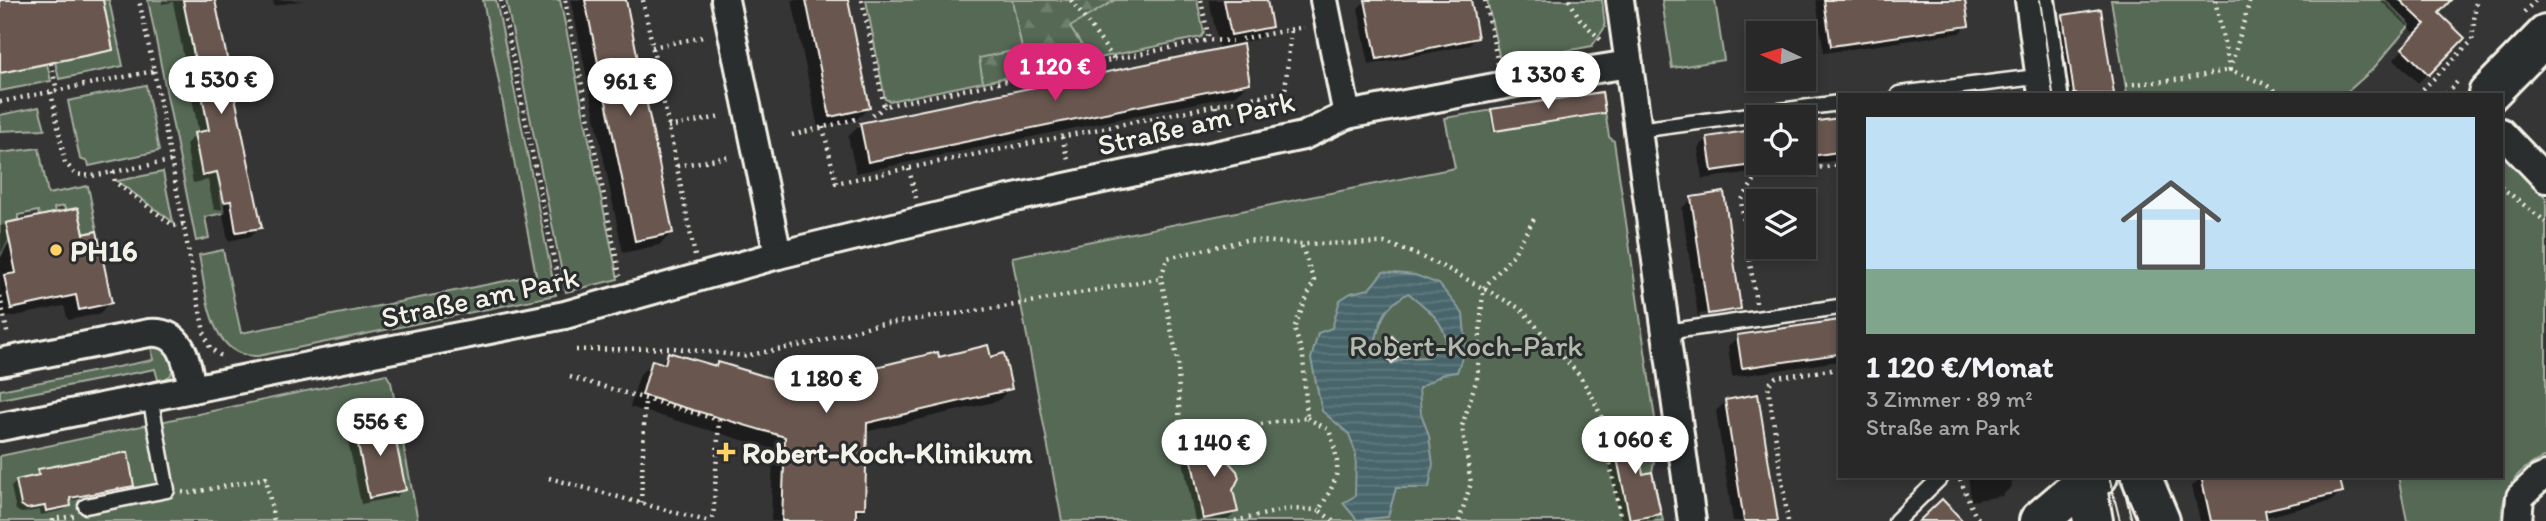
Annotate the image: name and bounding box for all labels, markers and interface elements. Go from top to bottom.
north arrow [1746,21,1816,91]
map controls [1746,21,1816,259]
pin: 1 120 € [990,43,1120,103]
text: 1 120 € [1019,52,1091,80]
pin: 1 330 € [1483,52,1613,111]
pin: 1 530 € [156,57,286,116]
pin: 961 € [581,58,679,118]
text: 1 330 € [1511,60,1585,88]
text: 1 530 € [185,65,257,93]
text: 961 € [603,67,657,95]
street label: Straße am Park [1094,82,1298,164]
button: locate [1746,105,1816,175]
icon: home [2108,162,2234,288]
button: layers [1746,189,1816,259]
place label: PH16 [70,232,138,269]
marker: PH16 [48,242,64,258]
street label: Straße am Park [378,258,582,336]
park label: Robert-Koch-Park [1349,327,1583,364]
text: 1 120 €/Monat [1866,348,2053,385]
pin: 1 180 € [761,356,891,415]
text: 1 180 € [790,364,862,392]
text: 3 Zimmer · 89 m² [1866,385,2033,413]
pin: 556 € [331,398,429,458]
text: 556 € [353,407,407,435]
text: Straße am Park [1866,413,2020,441]
pin: 1 060 € [1570,416,1700,476]
pin: 1 140 € [1149,420,1279,479]
text: 1 060 € [1598,425,1672,453]
text: 1 140 € [1178,428,1250,456]
place label: Robert-Koch-Klinikum [742,434,1033,471]
marker: Robert-Koch-Klinikum [716,442,736,462]

